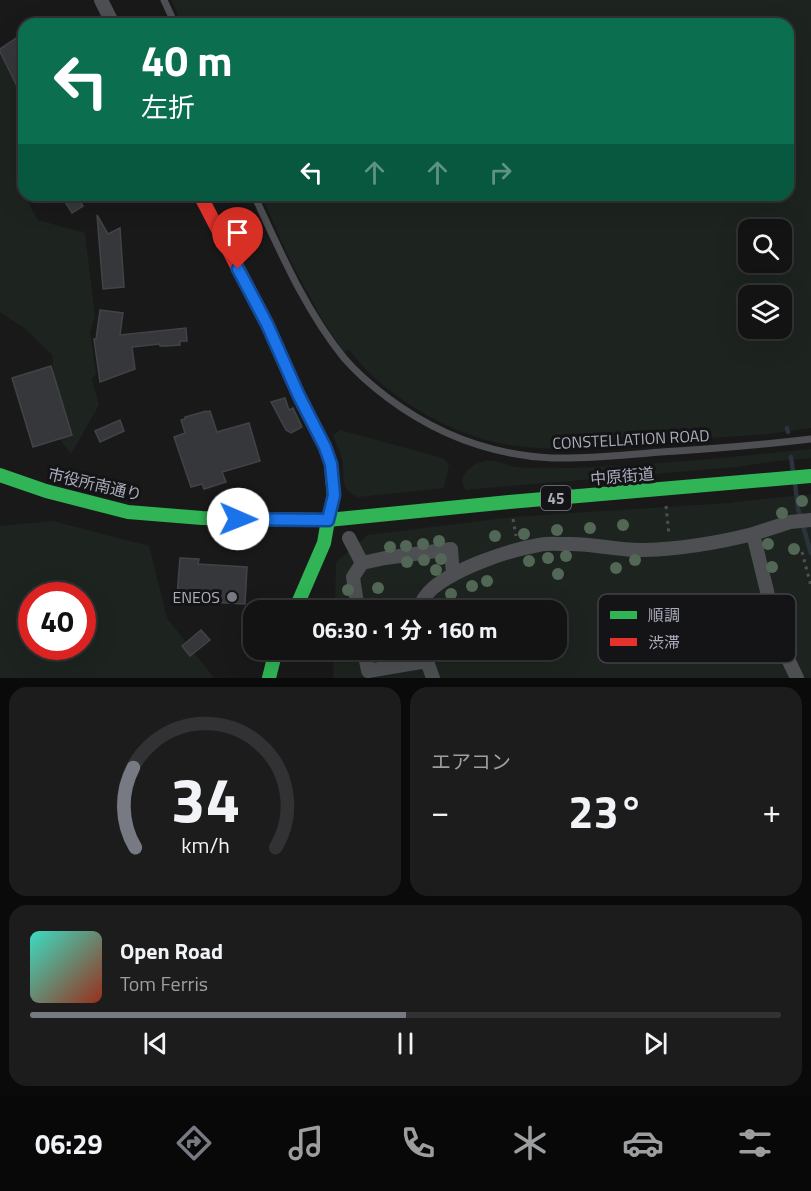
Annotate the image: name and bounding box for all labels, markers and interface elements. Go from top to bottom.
text: 40 m [141,28,233,92]
icon: left [42,42,120,120]
text: 左折 [141,86,195,127]
icon: left [295,156,328,189]
icon: ahead [358,156,391,189]
icon: ahead [421,156,454,189]
icon: right [484,156,517,189]
pin [212,207,263,269]
icon: arrive [221,216,254,249]
map controls [738,219,792,339]
button: search [738,219,792,273]
button: layers [738,285,792,339]
street label: CONSTELLATION ROAD [552,423,710,455]
street label: 中原街道 [589,461,655,491]
street label: 市役所南通り [46,462,144,506]
road number: 45 [541,486,571,510]
position arrow [206,487,270,551]
speed limit sign: 40 [18,582,96,660]
place label: ENEOS [172,585,220,609]
marker: ENEOS [225,590,239,604]
legend [598,594,796,663]
text: 順調 [648,603,680,627]
text: 06:30 · 1 分 · 160 m [313,613,497,647]
text: 渋滞 [648,630,680,654]
text: エアコン [431,746,511,777]
text: 34 [170,751,240,846]
text: 23° [568,777,644,845]
text: − [431,786,449,836]
text: + [763,786,781,836]
text: km/h [181,830,229,862]
text: Open Road [120,934,223,968]
text: Tom Ferris [120,968,208,999]
icon: previous [139,1027,172,1060]
icon: pause [389,1027,422,1060]
icon: next [639,1027,672,1060]
icon: directions [173,1122,215,1164]
icon: music [285,1122,327,1164]
icon: phone [397,1122,439,1164]
icon: climate [509,1122,551,1164]
icon: car [622,1122,664,1164]
icon: filters [734,1122,776,1164]
text: 06:29 [35,1123,103,1164]

